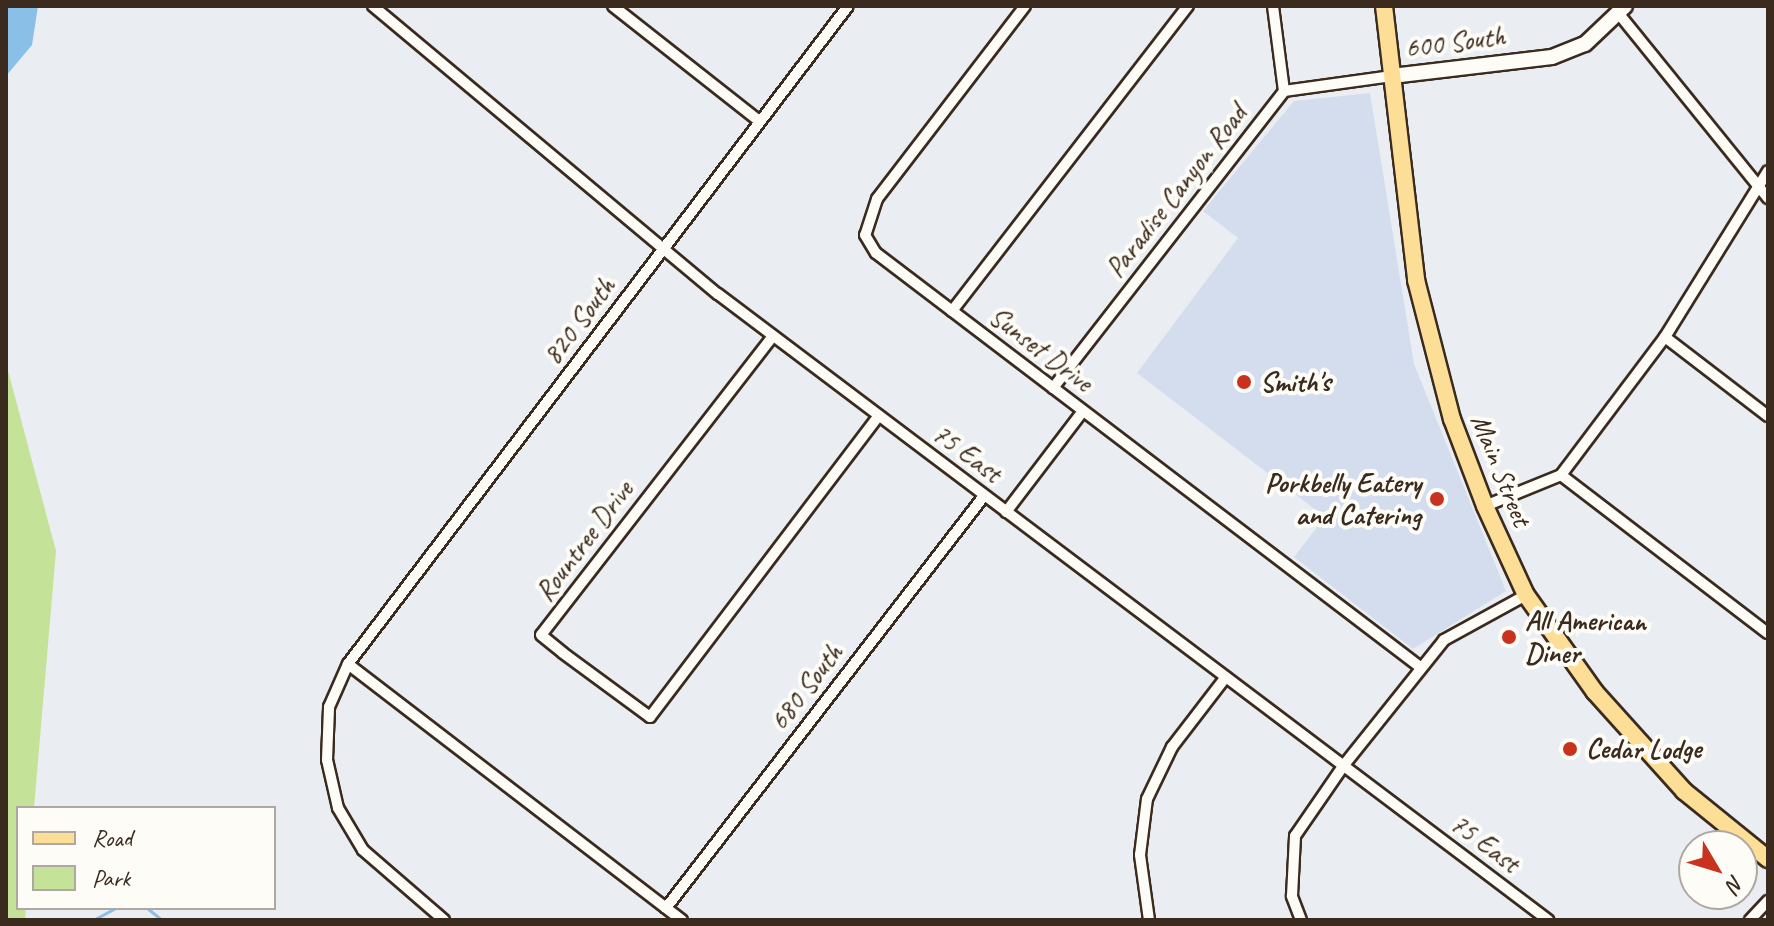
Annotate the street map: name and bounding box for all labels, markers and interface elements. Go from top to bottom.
street label: 600 South [1403,19,1507,65]
street label: Paradise Canyon Road [1098,98,1254,284]
street label: 820 South [535,271,623,371]
street label: Sunset Drive [983,299,1099,399]
place label: Smith's [1260,365,1331,399]
marker: Smith's [1235,373,1253,391]
street label: Main Street [1463,409,1539,531]
street label: 75 East [926,416,1008,490]
place label: Porkbelly Eatery and Catering [1264,466,1421,532]
street label: Rountree Drive [528,474,640,608]
marker: Porkbelly Eatery and Catering [1428,490,1446,508]
place label: All American Diner [1525,604,1646,670]
marker: All American Diner [1500,628,1518,646]
street label: 680 South [762,637,850,737]
place label: Cedar Lodge [1586,732,1701,766]
marker: Cedar Lodge [1561,740,1579,758]
legend [16,806,276,910]
street label: 75 East [1444,806,1526,880]
text: Road [92,823,132,853]
north arrow [1678,830,1758,910]
text: Park [92,863,130,893]
text: N [1720,870,1751,898]

